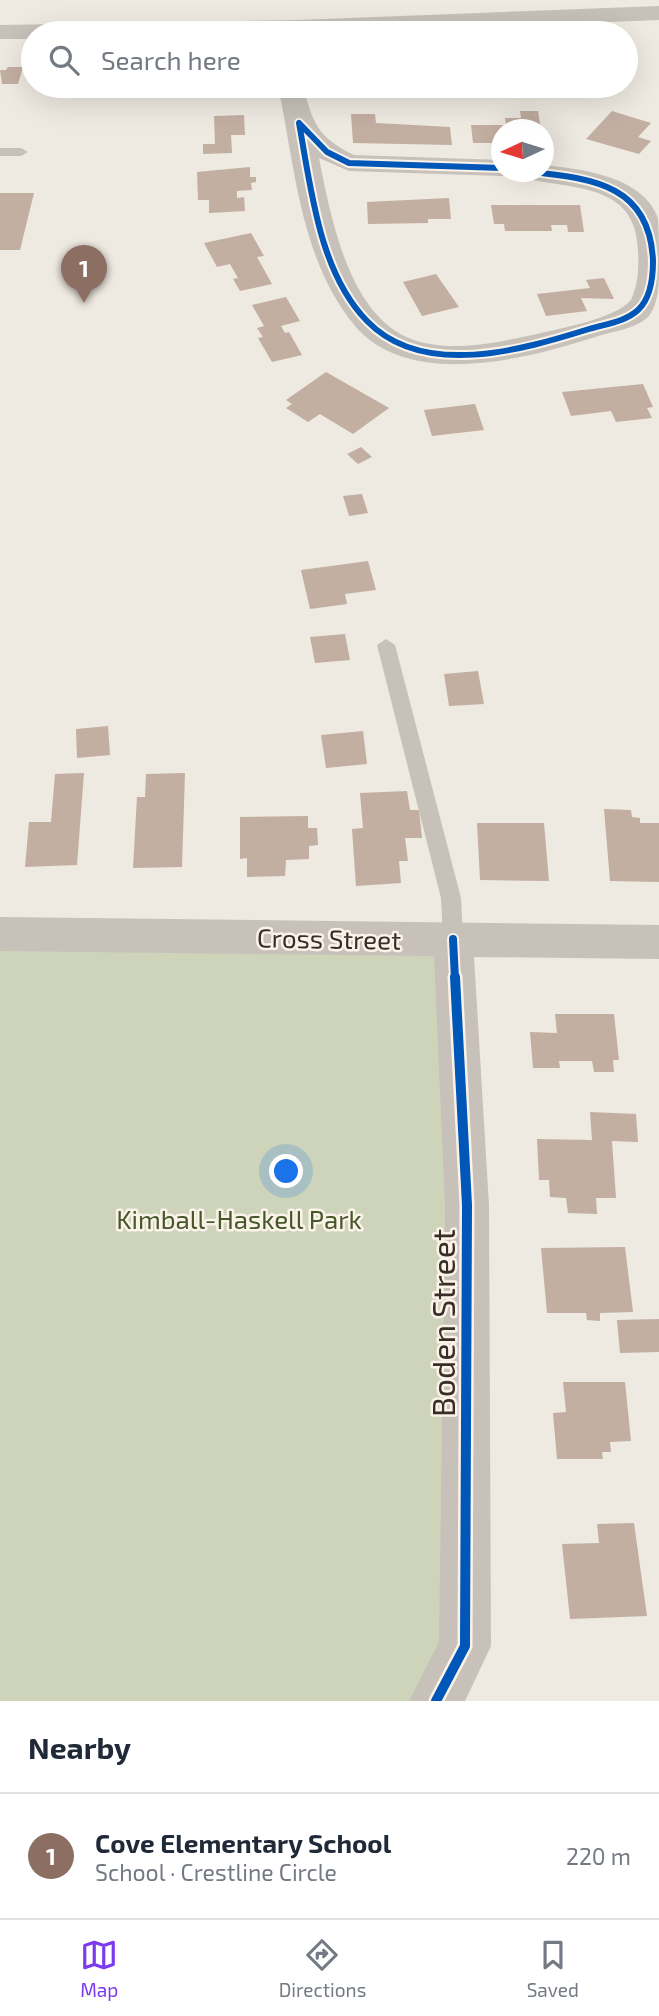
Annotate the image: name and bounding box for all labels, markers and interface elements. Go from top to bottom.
search box [21,21,638,98]
icon: search [45,41,83,79]
text: Search here [101,44,241,75]
north arrow [491,119,554,182]
pin: 1 [61,245,107,303]
street label: Cross Street [257,921,401,955]
your location [269,1154,303,1188]
park label: Kimball-Haskell Park [116,1203,362,1234]
street label: Boden Street [423,1229,461,1417]
text: Nearby [28,1729,131,1765]
text: Cove Elementary School [95,1827,391,1858]
text: 1 [46,1842,56,1870]
text: 220 m [566,1842,631,1870]
text: School · Crestline Circle [95,1858,337,1886]
tab: Map [80,1936,118,2001]
tab: Directions [279,1936,366,2001]
tab: Saved [527,1936,579,2001]

